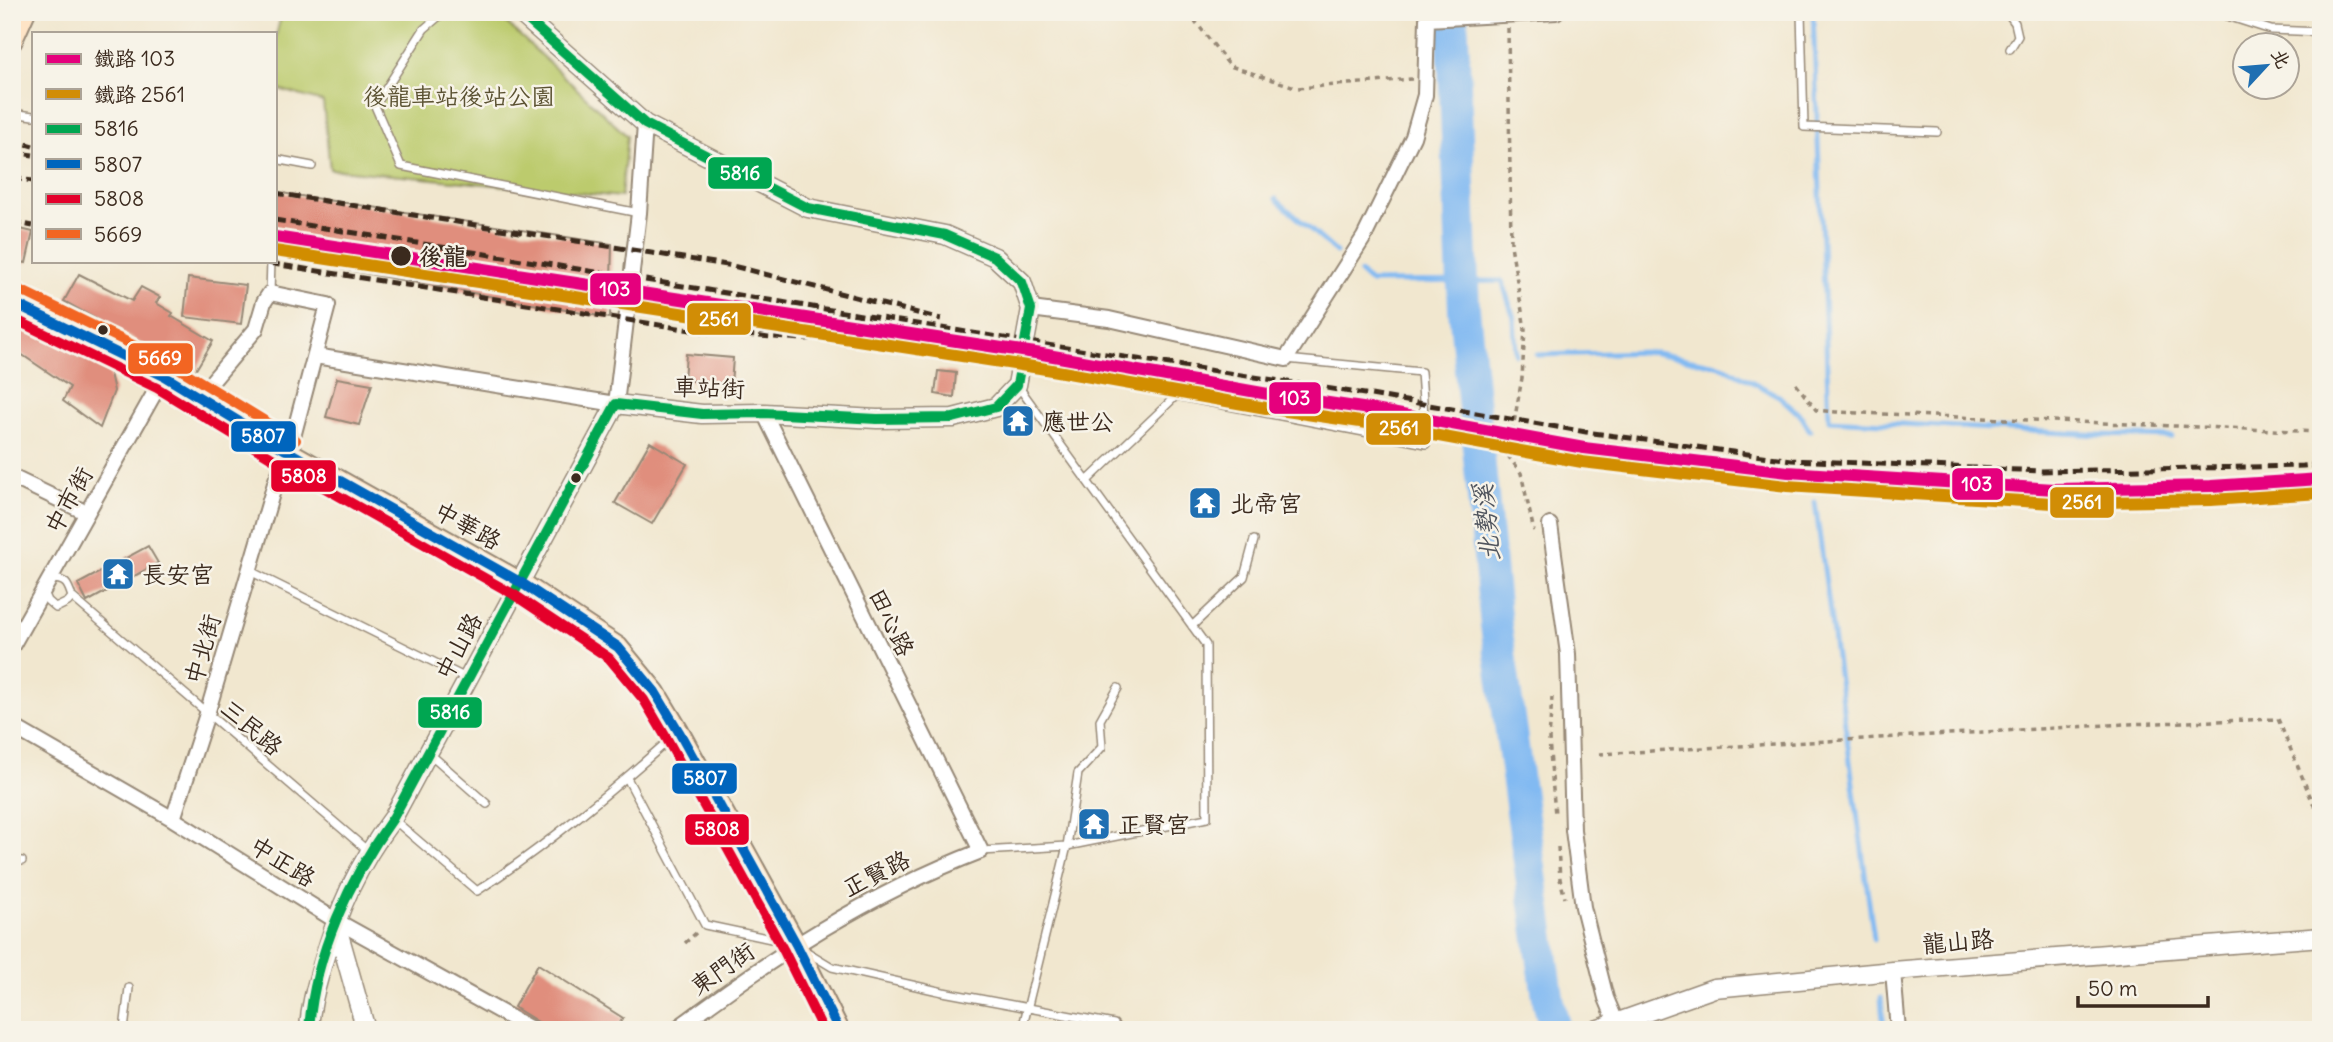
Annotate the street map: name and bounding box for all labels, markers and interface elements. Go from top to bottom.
legend [32,32,276,262]
north arrow [2232,32,2302,102]
text: 鐵路 103 [94,45,175,72]
text: 北 [2266,45,2296,72]
text: 鐵路 2561 [94,81,185,108]
park label: 後龍車站後站公園 [363,81,555,111]
text: 5816 [94,115,139,142]
text: 5807 [94,151,142,178]
line badge: 5816 [707,156,773,190]
text: 5816 [720,161,760,185]
text: 5808 [94,185,144,212]
text: 5669 [94,221,142,248]
place label: 後龍 [419,241,467,271]
marker: 後龍 [389,244,413,268]
line badge: 103 [589,272,642,306]
text: 103 [600,277,630,301]
line badge: 2561 [686,302,752,336]
text: 2561 [699,307,739,331]
unlabelled marker [96,323,110,337]
line badge: 5669 [127,342,194,375]
text: 5669 [138,346,182,370]
street label: 車站街 [672,371,746,403]
line badge: 103 [1268,381,1322,415]
text: 103 [1280,386,1310,410]
temple icon: 應世公 [999,402,1037,440]
place label: 應世公 [1042,406,1114,436]
line badge: 2561 [1365,412,1432,446]
text: 2561 [1379,416,1419,440]
line badge: 5807 [230,420,297,453]
text: 5807 [241,424,285,448]
line badge: 5808 [270,459,337,493]
street label: 中市街 [37,461,99,539]
text: 5808 [281,464,327,488]
line badge: 103 [1951,467,2004,501]
unlabelled marker [569,471,583,485]
text: 103 [1962,472,1992,496]
water label: 北勢溪 [1465,481,1506,564]
temple icon: 北帝宮 [1186,484,1224,522]
line badge: 2561 [2049,486,2115,519]
place label: 北帝宮 [1230,488,1302,518]
text: 2561 [2062,490,2102,514]
street label: 中華路 [429,494,507,556]
temple icon: 長安宮 [99,555,137,593]
place label: 長安宮 [142,559,214,589]
street label: 田心路 [863,583,921,661]
street label: 中山路 [428,607,488,685]
street label: 中北街 [178,610,226,688]
street label: 三民路 [215,692,289,762]
line badge: 5816 [417,696,483,729]
text: 5816 [430,700,470,724]
line badge: 5807 [671,762,738,795]
text: 5807 [683,766,727,790]
temple icon: 正賢宮 [1075,805,1113,843]
place label: 正賢宮 [1118,809,1190,839]
line badge: 5808 [684,813,750,846]
text: 5808 [694,817,740,841]
street label: 中正路 [245,829,321,893]
street label: 正賢路 [837,843,915,903]
street label: 龍山路 [1921,923,1995,959]
street label: 東門街 [684,935,760,1001]
scale bar [2078,965,2207,1009]
text: 50 m [2088,975,2137,1002]

